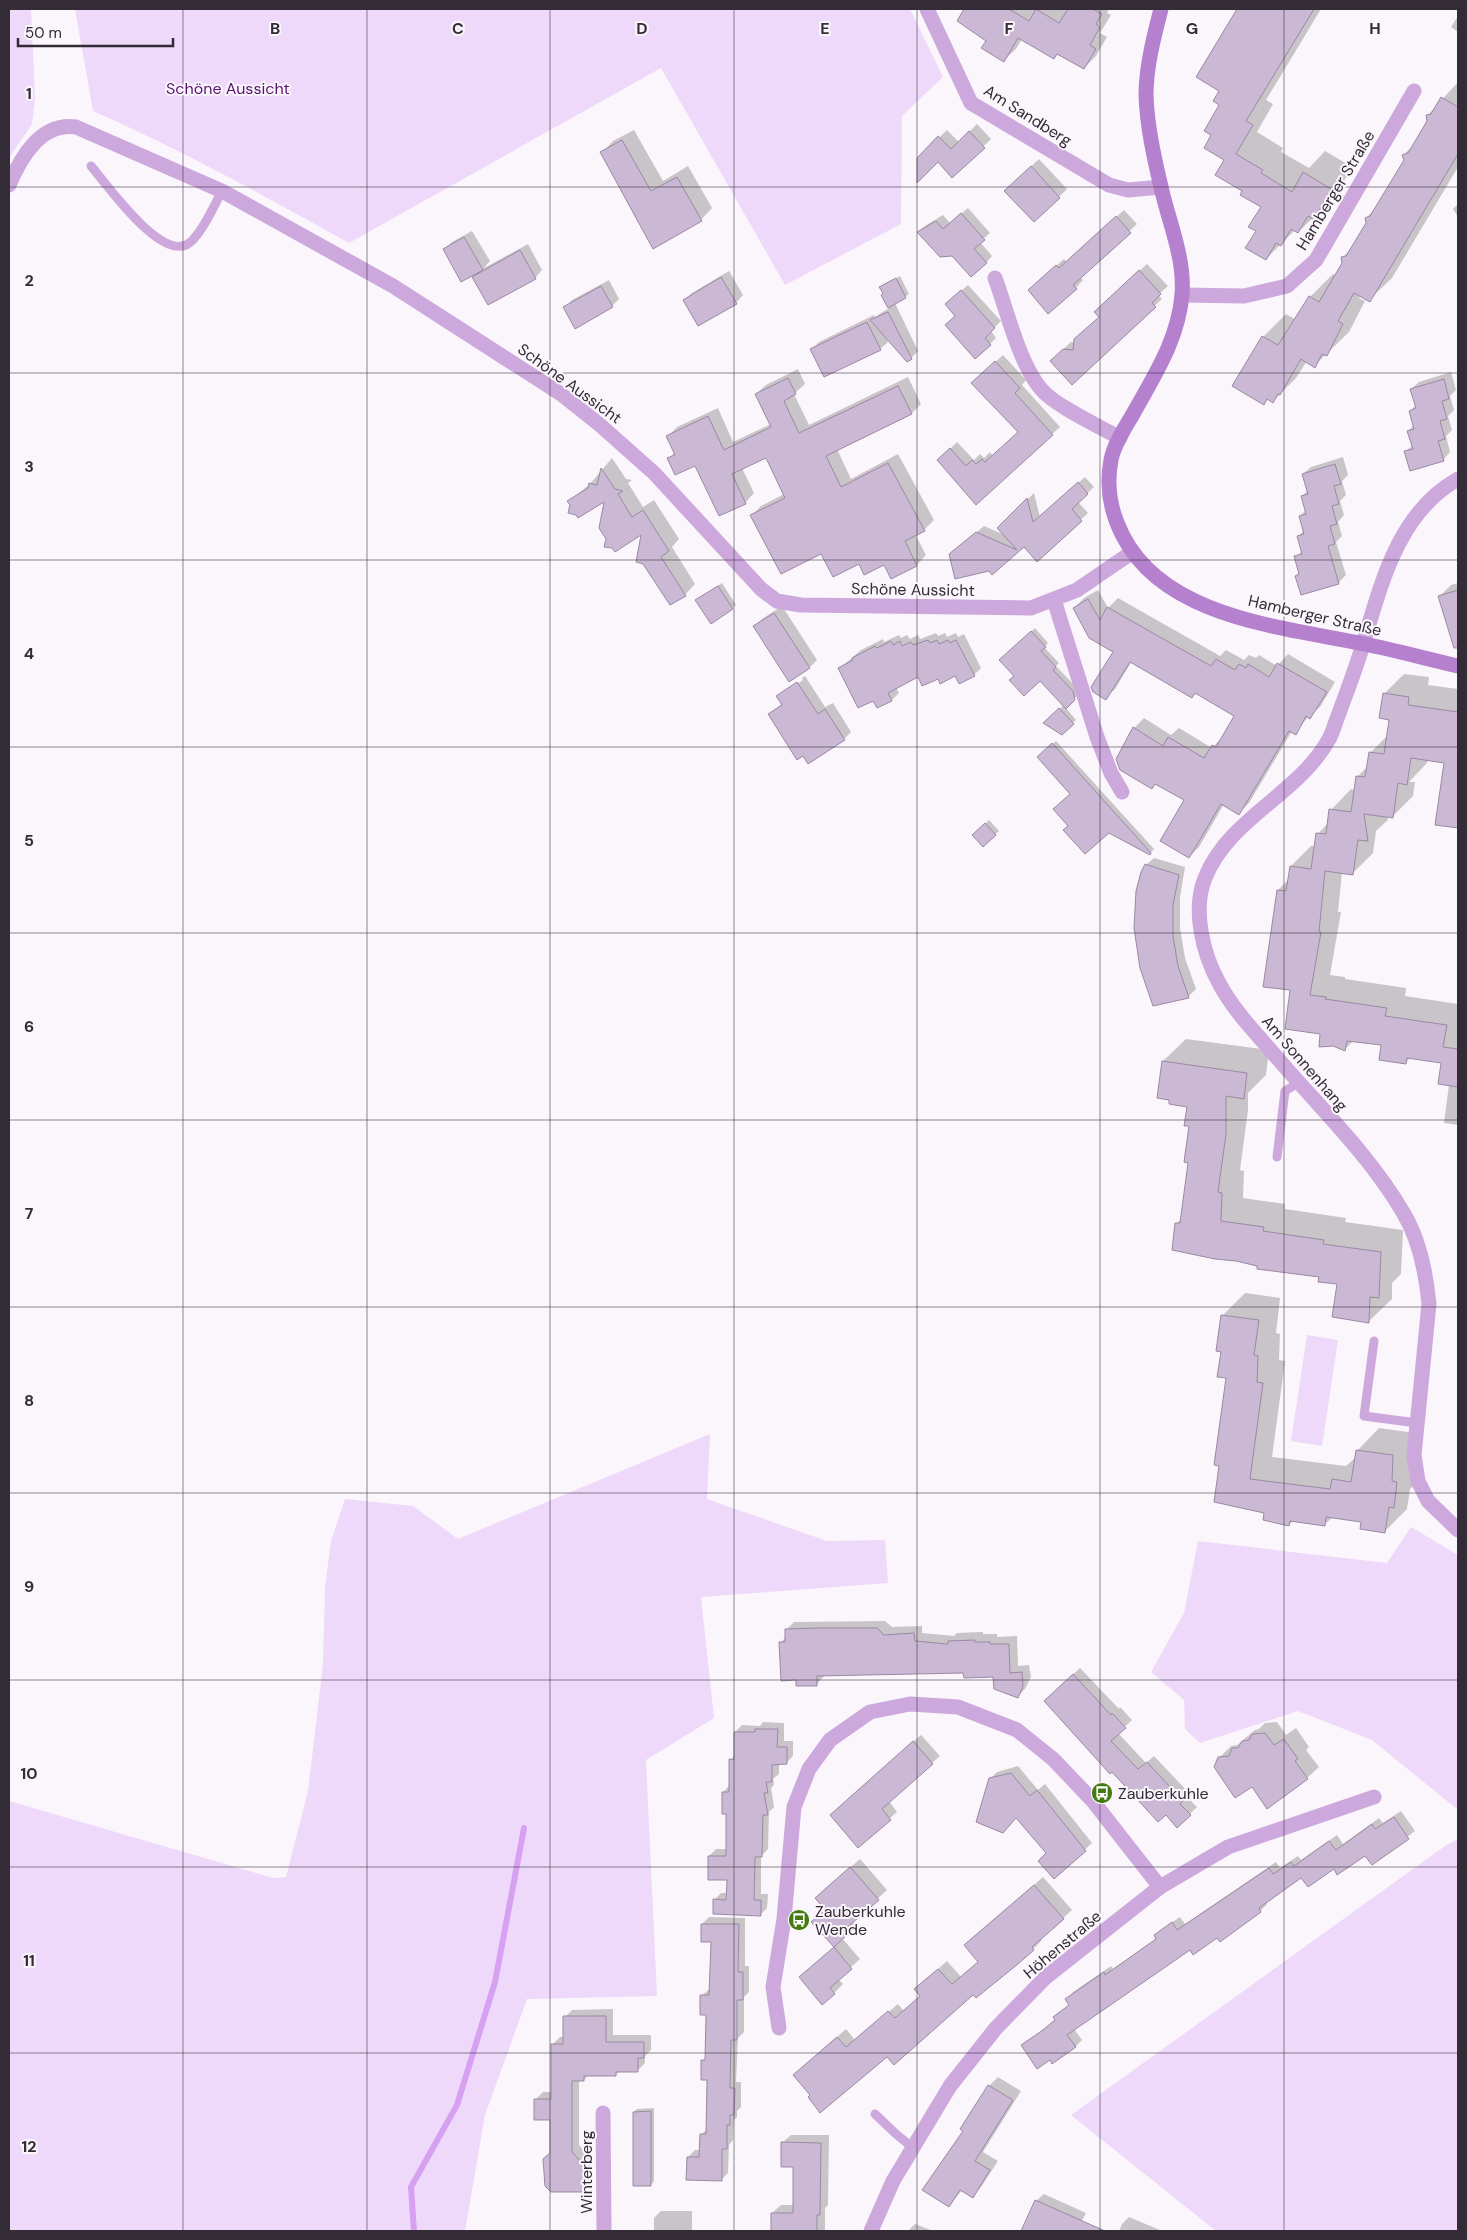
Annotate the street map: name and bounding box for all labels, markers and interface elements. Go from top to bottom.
scale bar [18,15,172,47]
text: B [270,18,280,39]
text: C [452,18,464,39]
text: D [636,18,648,39]
text: E [820,18,830,39]
text: F [1005,18,1014,39]
text: G [1186,18,1198,39]
text: H [1369,18,1381,39]
text: 50 m [25,23,62,43]
park label: Schöne Aussicht [166,78,290,99]
street label: Am Sandberg [980,80,1076,151]
text: 1 [26,83,32,104]
street label: Hamberger Straße [1291,126,1379,254]
text: 2 [24,270,34,291]
street label: Schöne Aussicht [513,339,626,428]
text: 3 [24,456,34,477]
street label: Schöne Aussicht [851,578,975,601]
street label: Hamberger Straße [1246,590,1384,641]
text: 4 [24,643,34,664]
text: 5 [24,830,34,851]
street label: Am Sonnenhang [1257,1011,1352,1116]
text: 6 [24,1016,34,1037]
text: 7 [25,1203,34,1224]
text: 8 [24,1390,34,1411]
text: 9 [24,1576,34,1597]
text: 10 [20,1763,38,1784]
bus stop icon: Zauberkuhle [1090,1781,1114,1805]
place label: Zauberkuhle [1118,1783,1209,1804]
place label: Zauberkuhle Wende [815,1901,906,1940]
street label: Höhenstraße [1019,1906,1106,1983]
bus stop icon: Zauberkuhle Wende [787,1908,811,1932]
text: 11 [23,1950,35,1971]
street label: Winterberg [576,2130,597,2214]
text: 12 [21,2136,37,2157]

